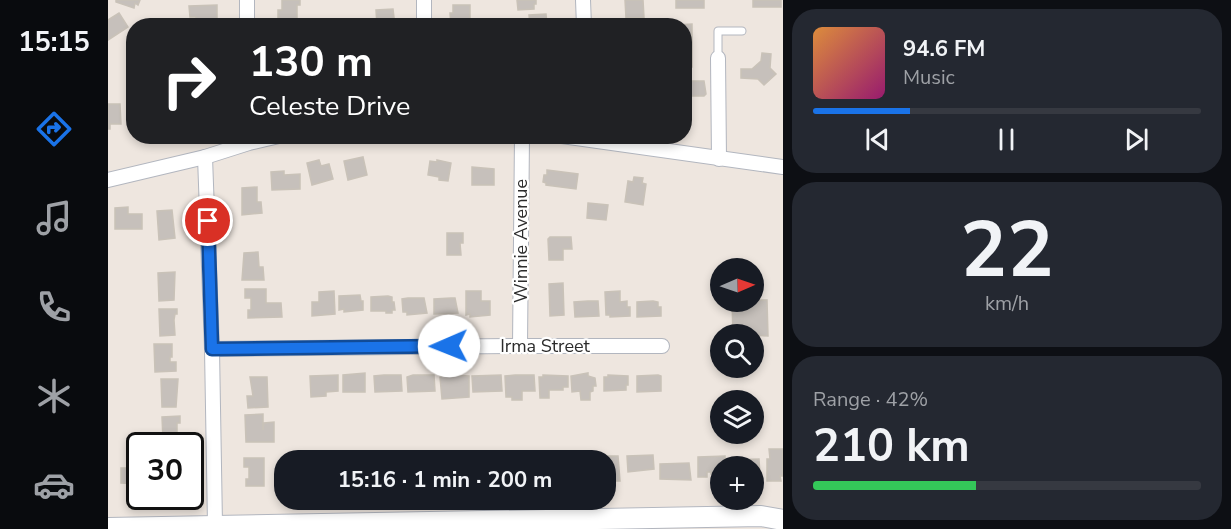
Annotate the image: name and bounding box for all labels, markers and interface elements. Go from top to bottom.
text: 15:15 [18,24,90,61]
text: 130 m [249,34,373,91]
text: 94.6 FM [903,34,985,64]
icon: right [150,42,228,120]
text: Music [903,64,955,91]
text: Celeste Drive [249,88,410,125]
icon: directions [33,108,75,150]
icon: previous [861,123,894,156]
icon: pause [990,123,1023,156]
icon: next [1120,123,1153,156]
street label: Winnie Avenue [509,179,533,303]
pin [182,195,233,246]
icon: music [33,197,75,239]
text: 22 [960,197,1054,304]
icon: arrive [191,204,224,237]
north arrow [710,258,764,312]
map controls [710,258,764,510]
icon: phone [33,286,75,328]
text: km/h [985,290,1029,317]
position arrow [417,314,481,378]
button: search [710,324,764,378]
street label: Irma Street [500,334,591,358]
icon: climate [33,375,75,417]
text: Range · 42% [813,386,928,413]
button: layers [710,390,764,444]
text: 210 km [813,416,970,477]
speed limit sign: 30 [126,432,204,510]
button: + [710,456,764,510]
icon: car [33,464,75,506]
text: 15:16 · 1 min · 200 m [338,465,552,495]

